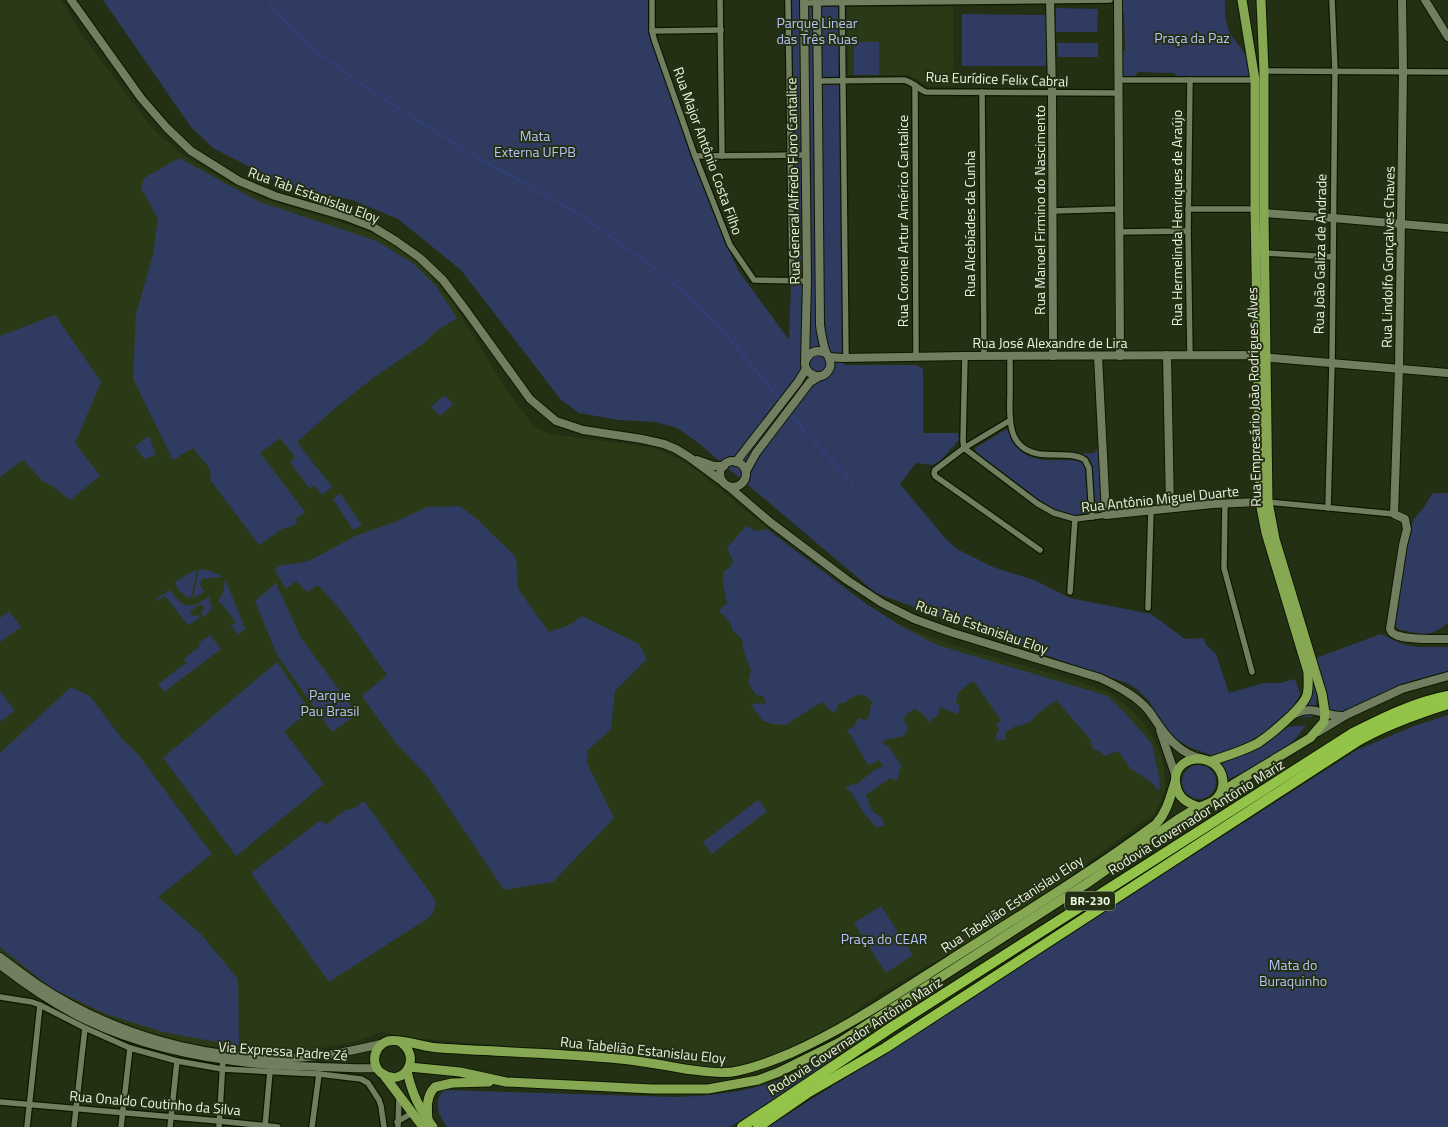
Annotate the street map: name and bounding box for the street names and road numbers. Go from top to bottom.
street label: Rua Major Antônio Costa Filho [668,64,749,238]
street label: Rua Eurídice Felix Cabral [925,66,1069,91]
street label: Rua General Alfredo Floro Cantalice [780,77,805,285]
street label: Rua Manoel Firmino do Nascimento [1029,105,1050,315]
street label: Rua Hermelinda Henriques de Araújo [1166,110,1187,326]
street label: Rua Coronel Artur Américo Cantalice [892,115,913,327]
street label: Rua Alcebíades da Cunha [959,151,980,297]
street label: Rua Tab Estanislau Eloy [245,161,383,228]
street label: Rua Lindolfo Gonçalves Chaves [1375,166,1400,348]
street label: Rua João Galiza de Andrade [1308,174,1331,334]
street label: Rua Empresário João Rodrigues Alves [1241,287,1266,507]
street label: Rua José Alexandre de Lira [973,332,1127,353]
street label: Rua Antônio Miguel Duarte [1080,480,1240,517]
street label: Rua Tab Estanislau Eloy [913,594,1051,659]
street label: Rodovia Governador Antônio Mariz [1104,754,1288,880]
street label: Rua Tabelião Estanislau Eloy [936,849,1087,958]
road number: BR-230 [1065,891,1115,910]
street label: Rodovia Governador Antônio Mariz [763,971,946,1100]
street label: Rua Tabelião Estanislau Eloy [559,1030,727,1069]
street label: Via Expressa Padre Zé [218,1036,348,1065]
street label: Rua Onaldo Coutinho da Silva [69,1085,242,1120]

